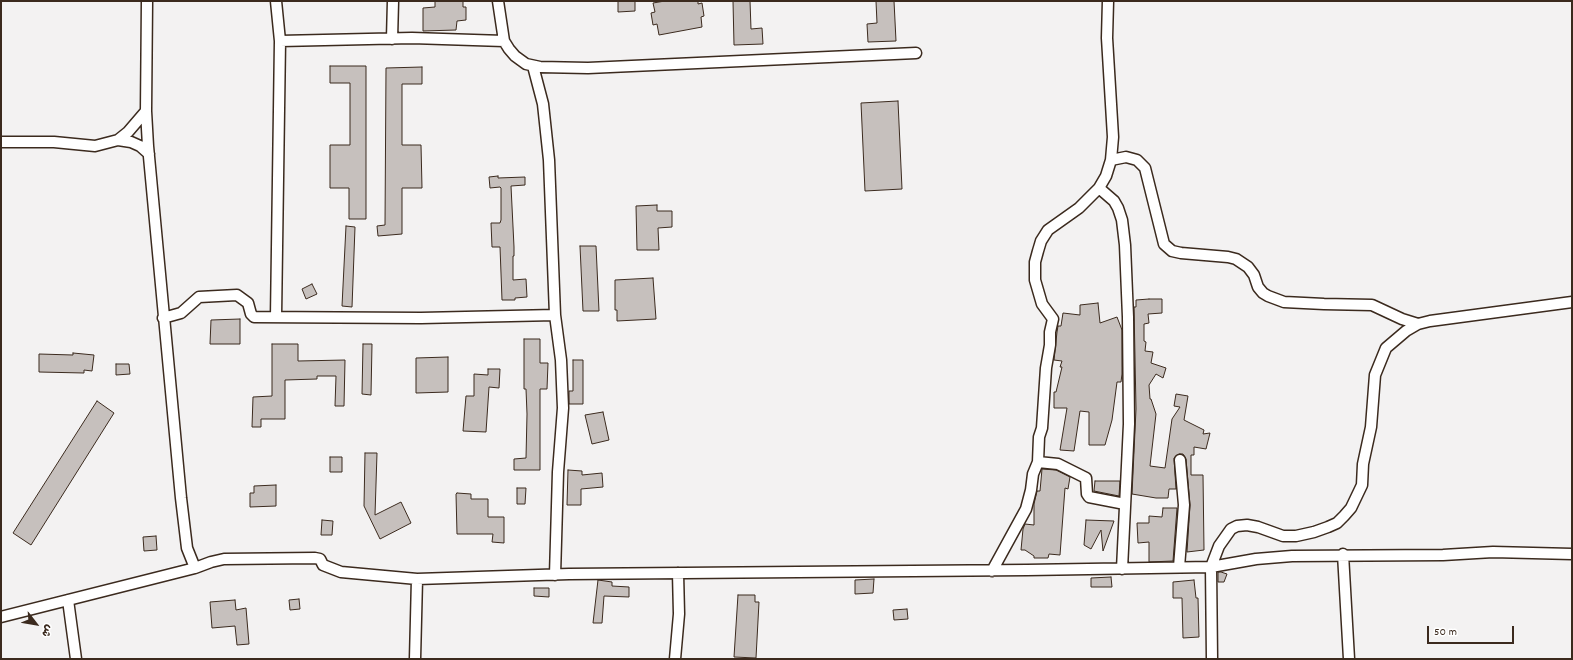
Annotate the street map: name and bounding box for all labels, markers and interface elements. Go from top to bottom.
north arrow [16,604,56,644]
scale bar [1429,618,1516,644]
text: ش [36,621,56,639]
text: 50 m [1434,624,1457,641]

